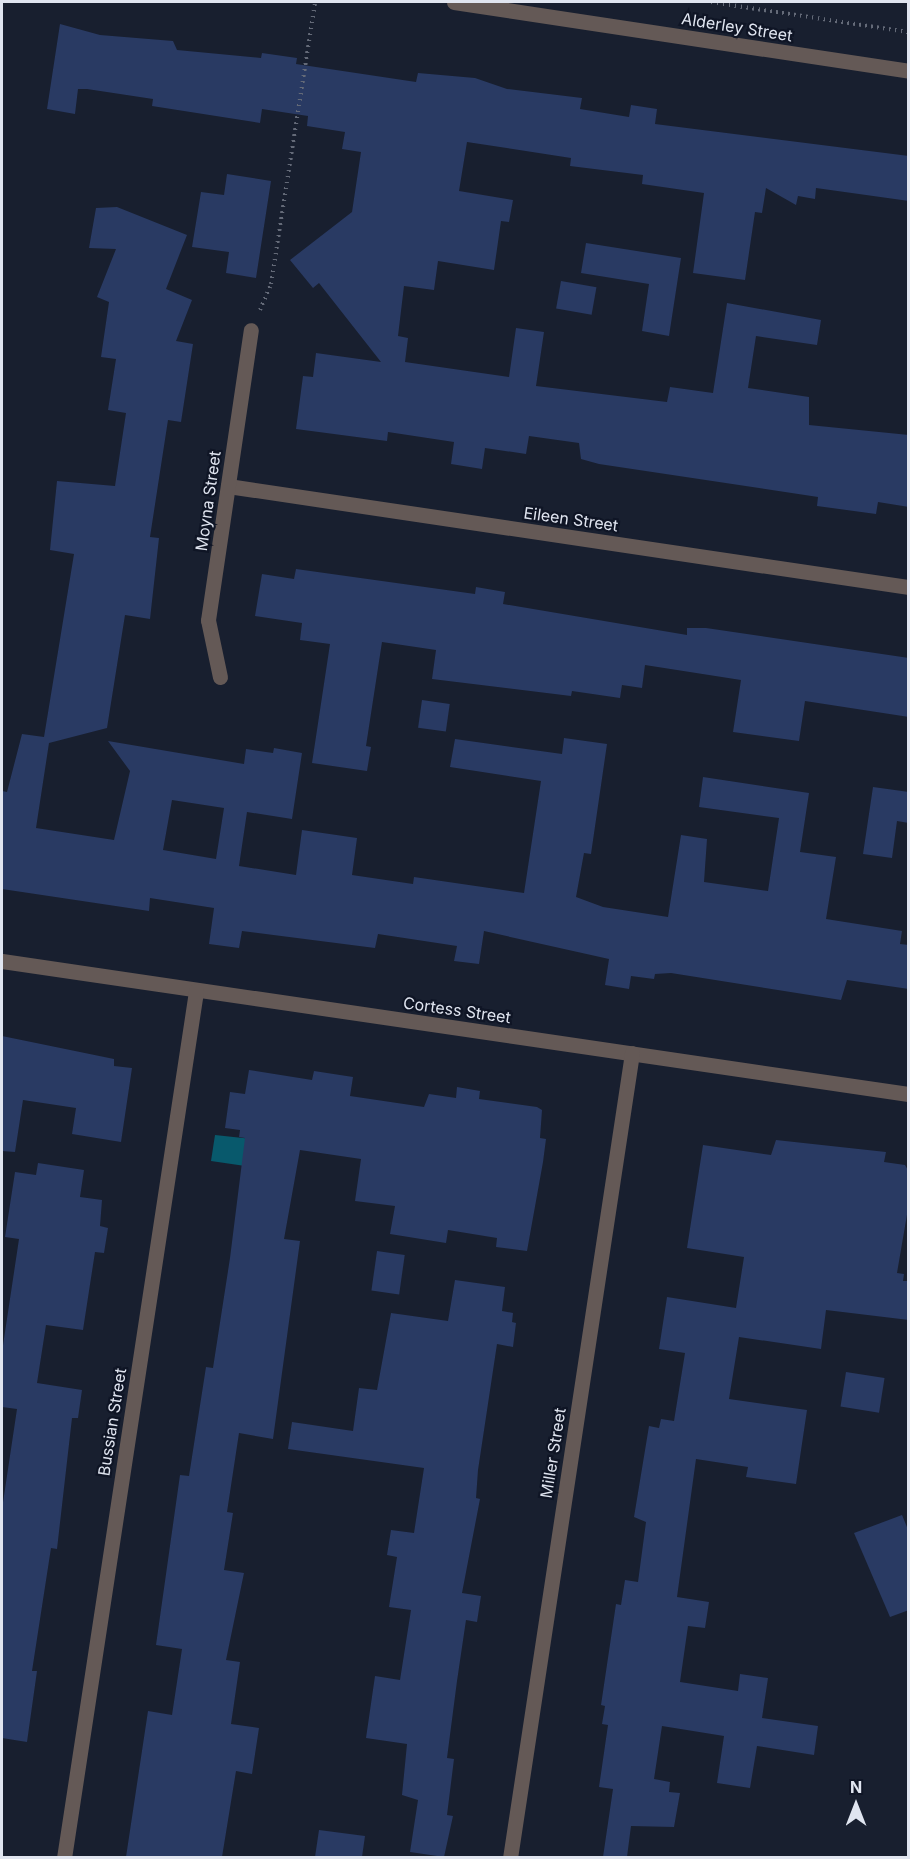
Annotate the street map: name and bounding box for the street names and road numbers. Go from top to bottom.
street label: Alderley Street [680,9,794,45]
street label: Moyna Street [191,450,225,552]
street label: Eileen Street [523,503,619,535]
street label: Cortess Street [402,993,512,1027]
street label: Bussian Street [94,1367,130,1477]
street label: Miller Street [536,1407,570,1499]

